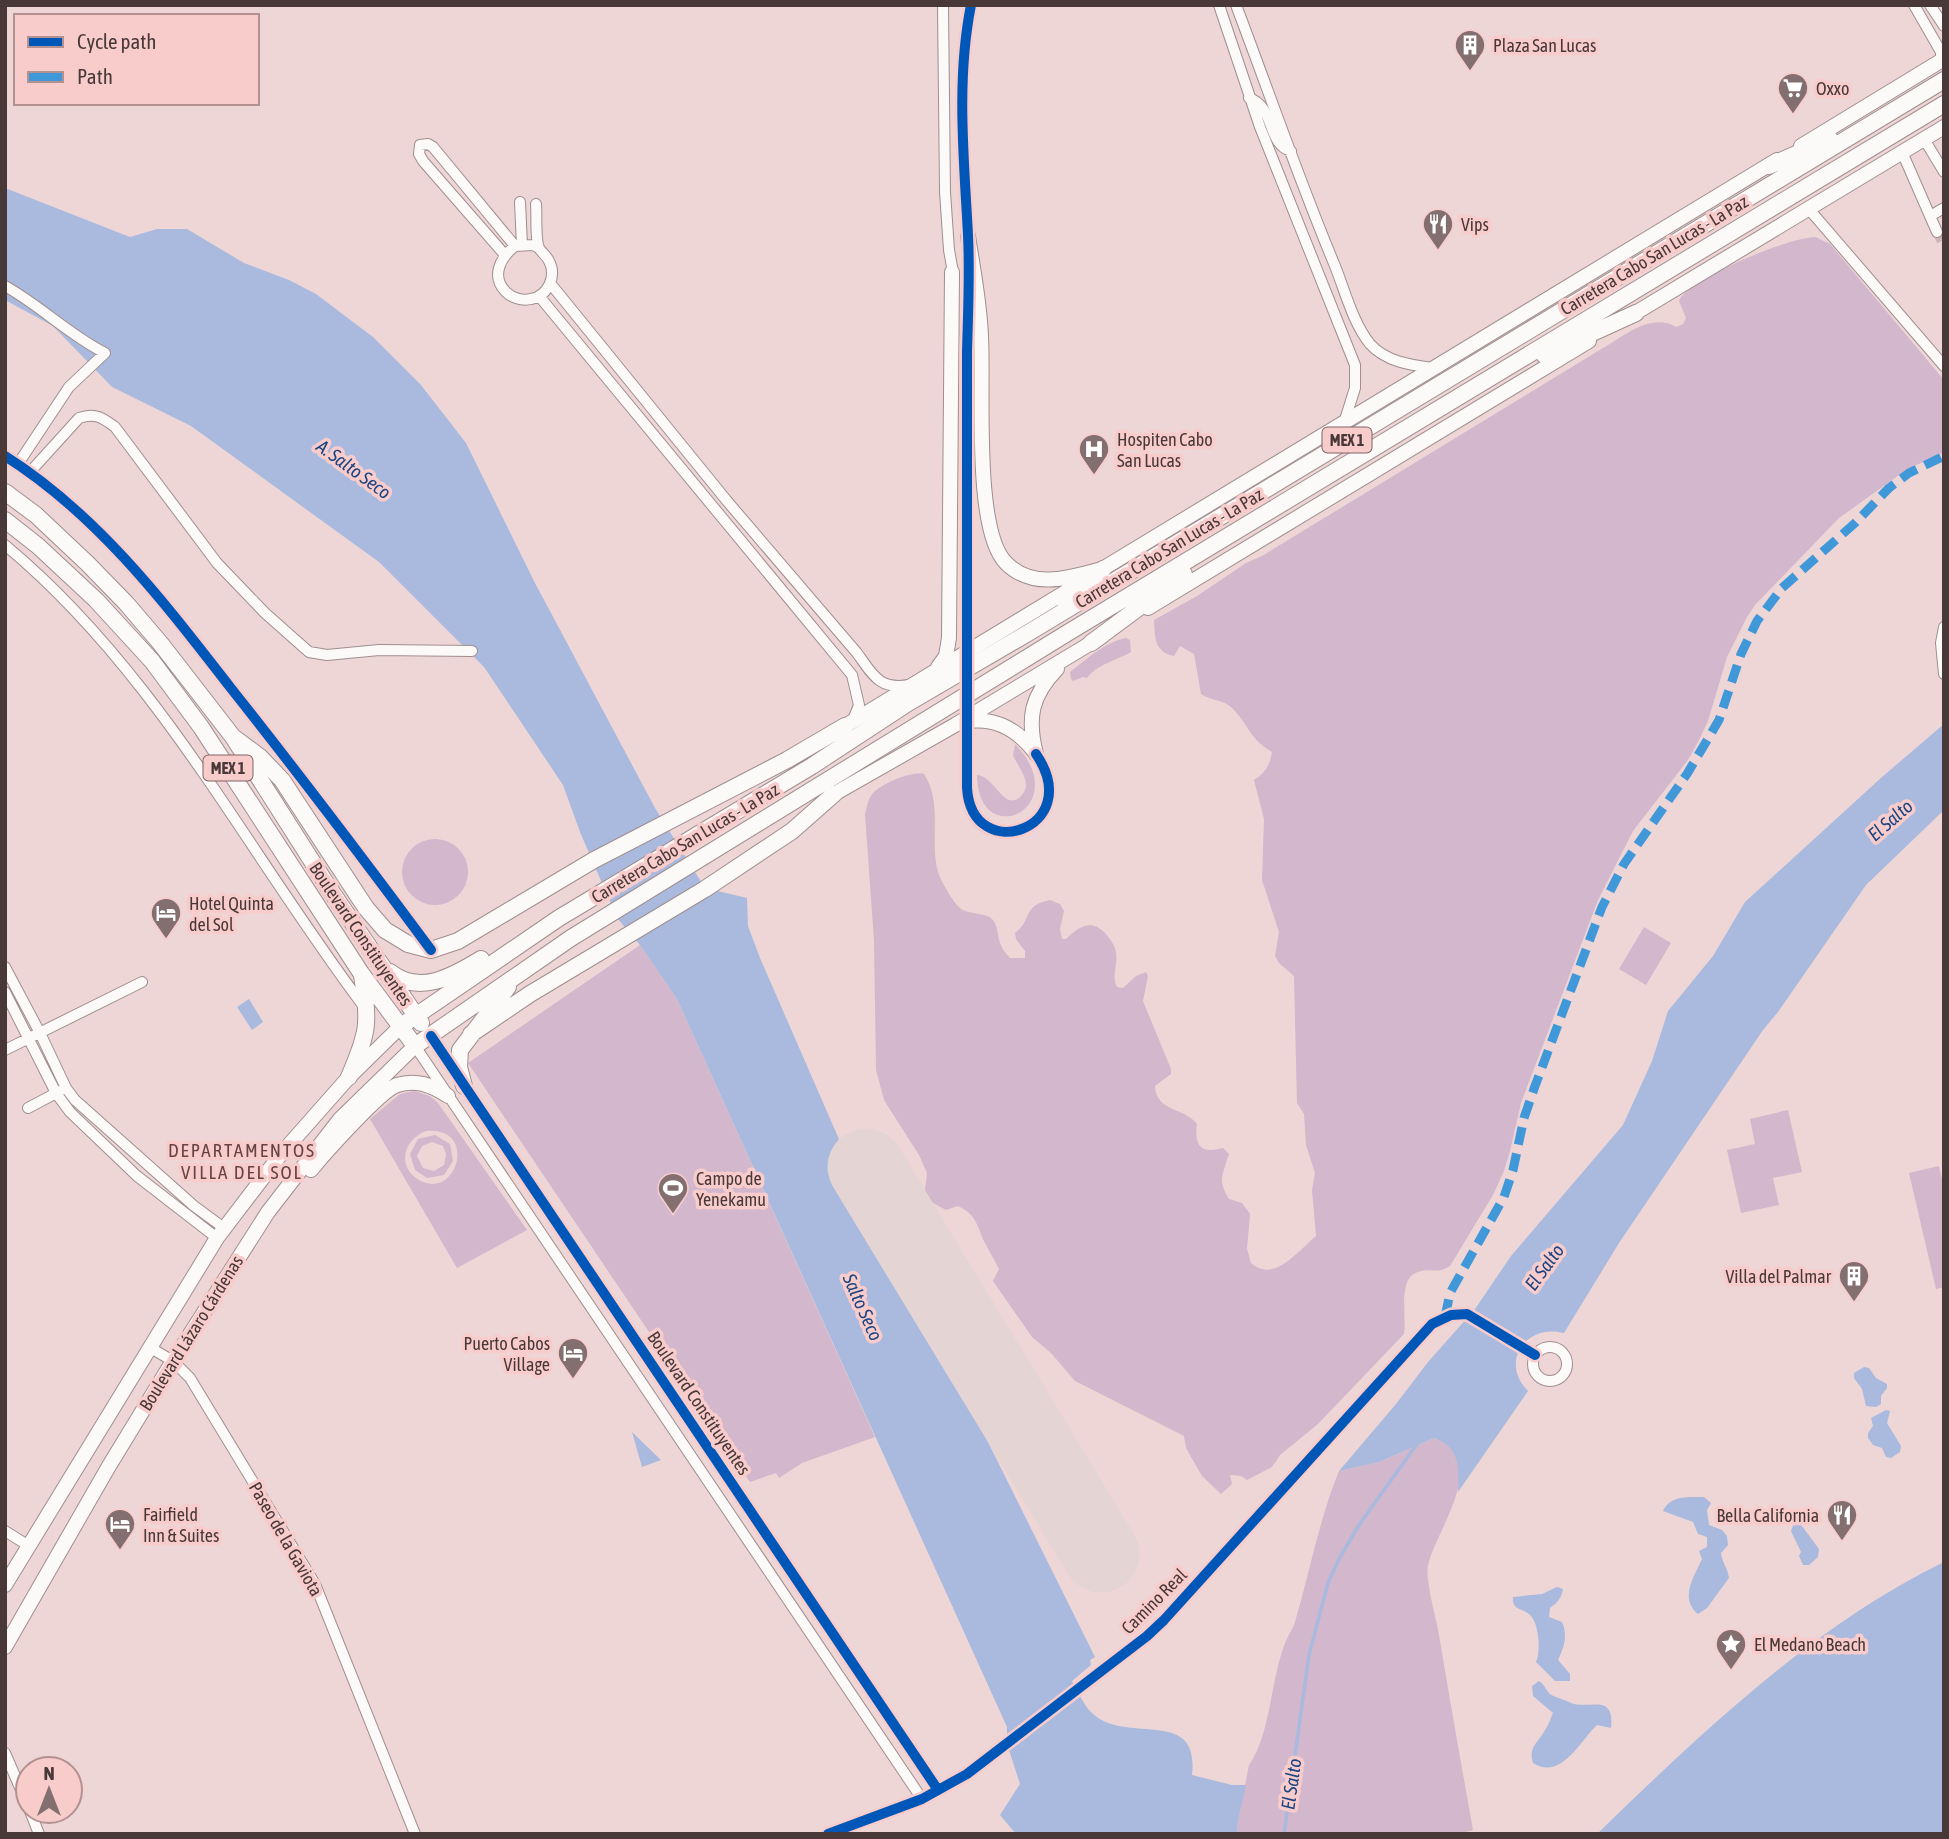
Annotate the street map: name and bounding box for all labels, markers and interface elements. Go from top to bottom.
legend [14,14,259,105]
building icon: Plaza San Lucas [1453,28,1487,72]
text: Cycle path [77,29,156,53]
place label: Plaza San Lucas [1493,35,1596,56]
text: Path [77,64,113,88]
supermarket icon: Oxxo [1776,71,1810,115]
place label: Oxxo [1816,78,1849,99]
street label: Carretera Cabo San Lucas - La Paz [1557,190,1752,319]
restaurant icon: Vips [1421,207,1455,251]
place label: Vips [1461,214,1489,235]
road number: MEX 1 [1322,428,1372,452]
place label: Hospiten Cabo San Lucas [1117,429,1213,471]
hospital icon: Hospiten Cabo San Lucas [1077,432,1111,476]
water label: A. Salto Seco [312,434,395,503]
street label: Carretera Cabo San Lucas - La Paz [1072,483,1267,612]
road number: MEX 1 [204,755,252,780]
street label: Carretera Cabo San Lucas - La Paz [588,778,783,907]
water label: El Salto [1863,795,1917,845]
street label: Boulevard Constituyentes [305,858,417,1010]
place label: Hotel Quinta del Sol [189,893,274,935]
hotel icon: Hotel Quinta del Sol [149,896,183,940]
district label: DEPARTAMENTOS VILLA DEL SOL [168,1139,316,1183]
place label: Campo de Yenekamu [696,1168,766,1210]
sports icon: Campo de Yenekamu [656,1171,690,1215]
water label: El Salto [1520,1240,1568,1294]
street label: Boulevard Lázaro Cárdenas [135,1252,247,1414]
building icon: Villa del Palmar [1837,1259,1871,1303]
place label: Villa del Palmar [1725,1266,1832,1287]
water label: Salto Seco [838,1269,887,1344]
street label: Boulevard Constituyentes [643,1327,755,1479]
place label: Puerto Cabos Village [463,1333,550,1375]
hotel icon: Puerto Cabos Village [556,1336,590,1380]
street label: Paseo de la Gaviota [245,1478,327,1600]
restaurant icon: Bella California [1825,1498,1859,1542]
place label: Fairfield Inn & Suites [143,1504,219,1546]
place label: Bella California [1717,1505,1819,1526]
hotel icon: Fairfield Inn & Suites [103,1507,137,1551]
street label: Camino Real [1117,1564,1191,1638]
place icon: El Medano Beach [1714,1627,1748,1671]
place label: El Medano Beach [1754,1634,1866,1655]
north arrow [14,1755,84,1825]
water label: El Salto [1277,1757,1306,1811]
text: N [43,1762,55,1784]

